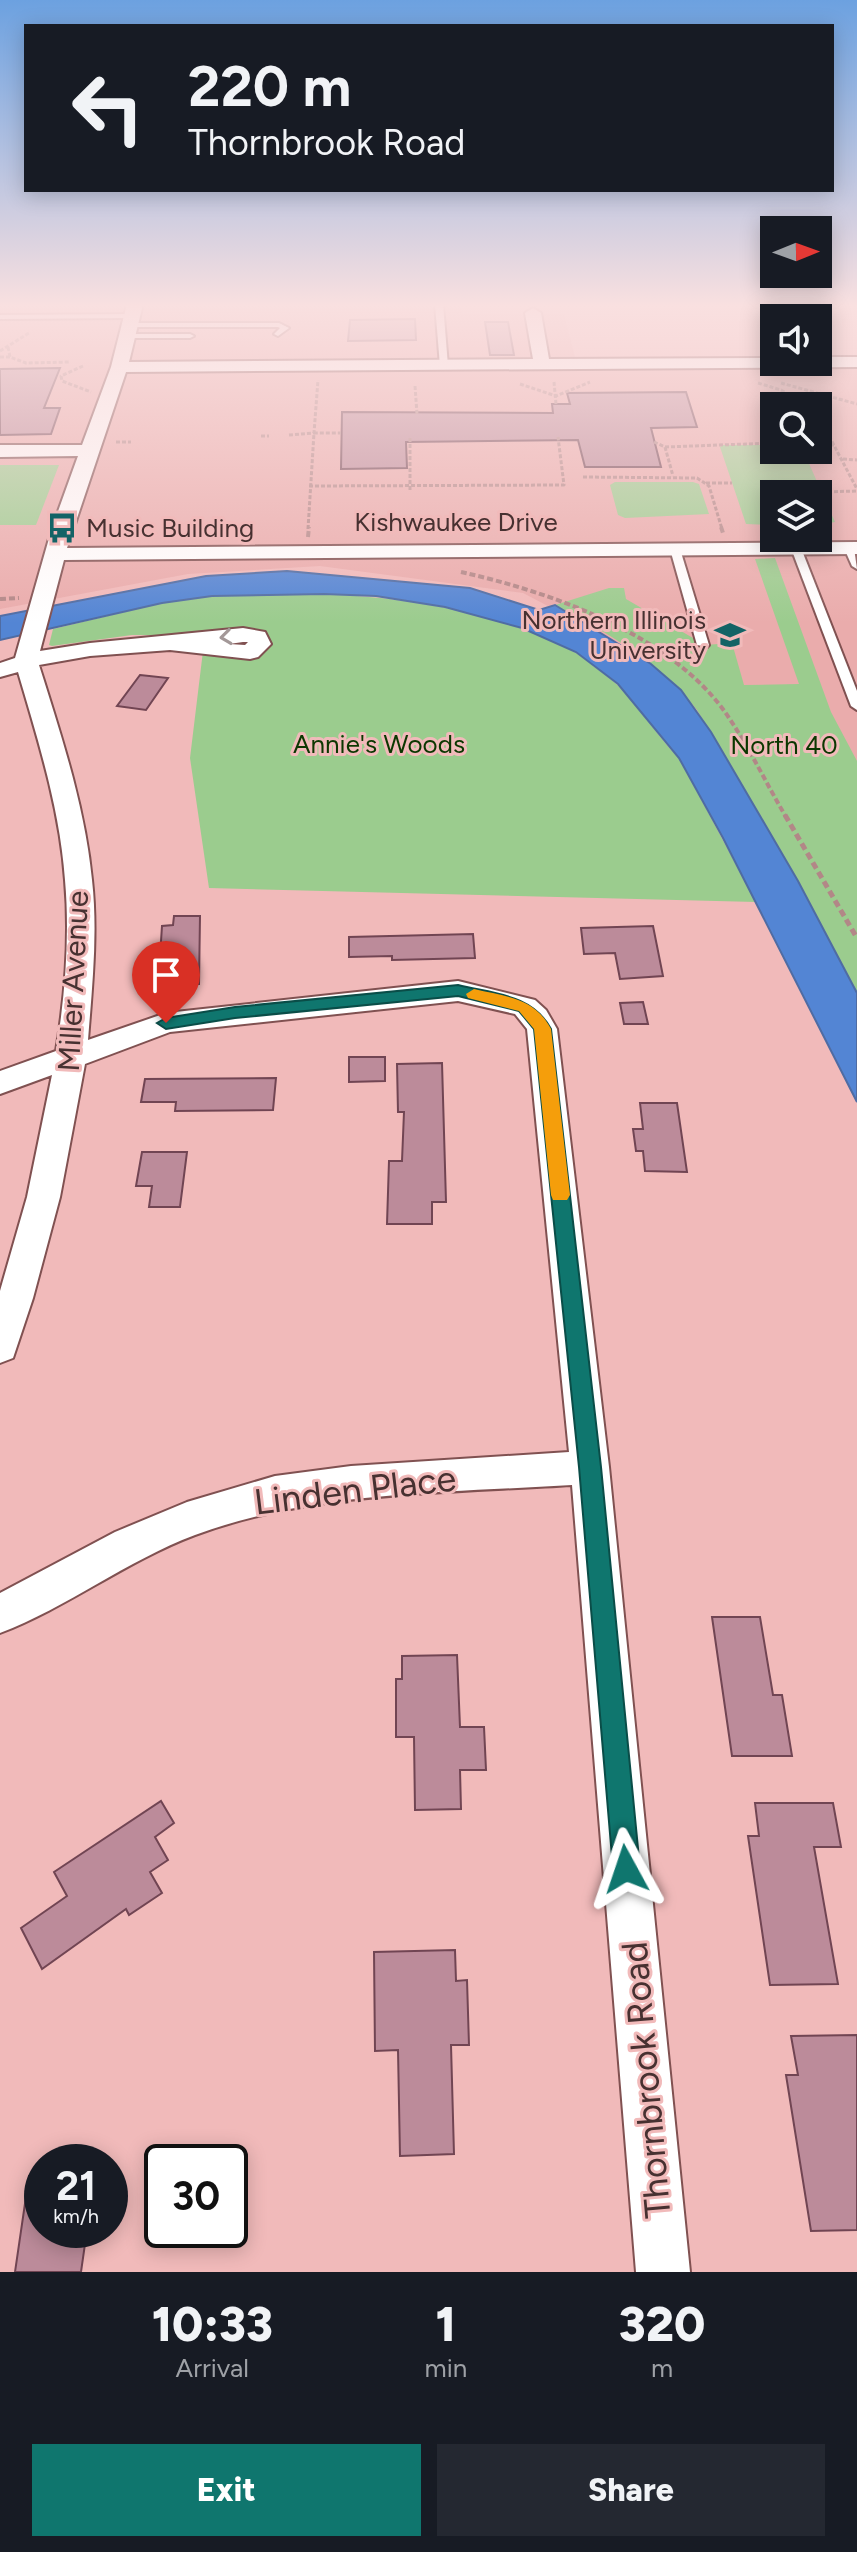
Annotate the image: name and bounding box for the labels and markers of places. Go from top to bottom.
bus stop icon: Music Building [45,511,79,545]
place label: Music Building [86,512,254,544]
place label: Northern Illinois University [522,604,706,666]
school or university icon: Northern Illinois University [713,618,747,652]
pin [132,941,200,1023]

